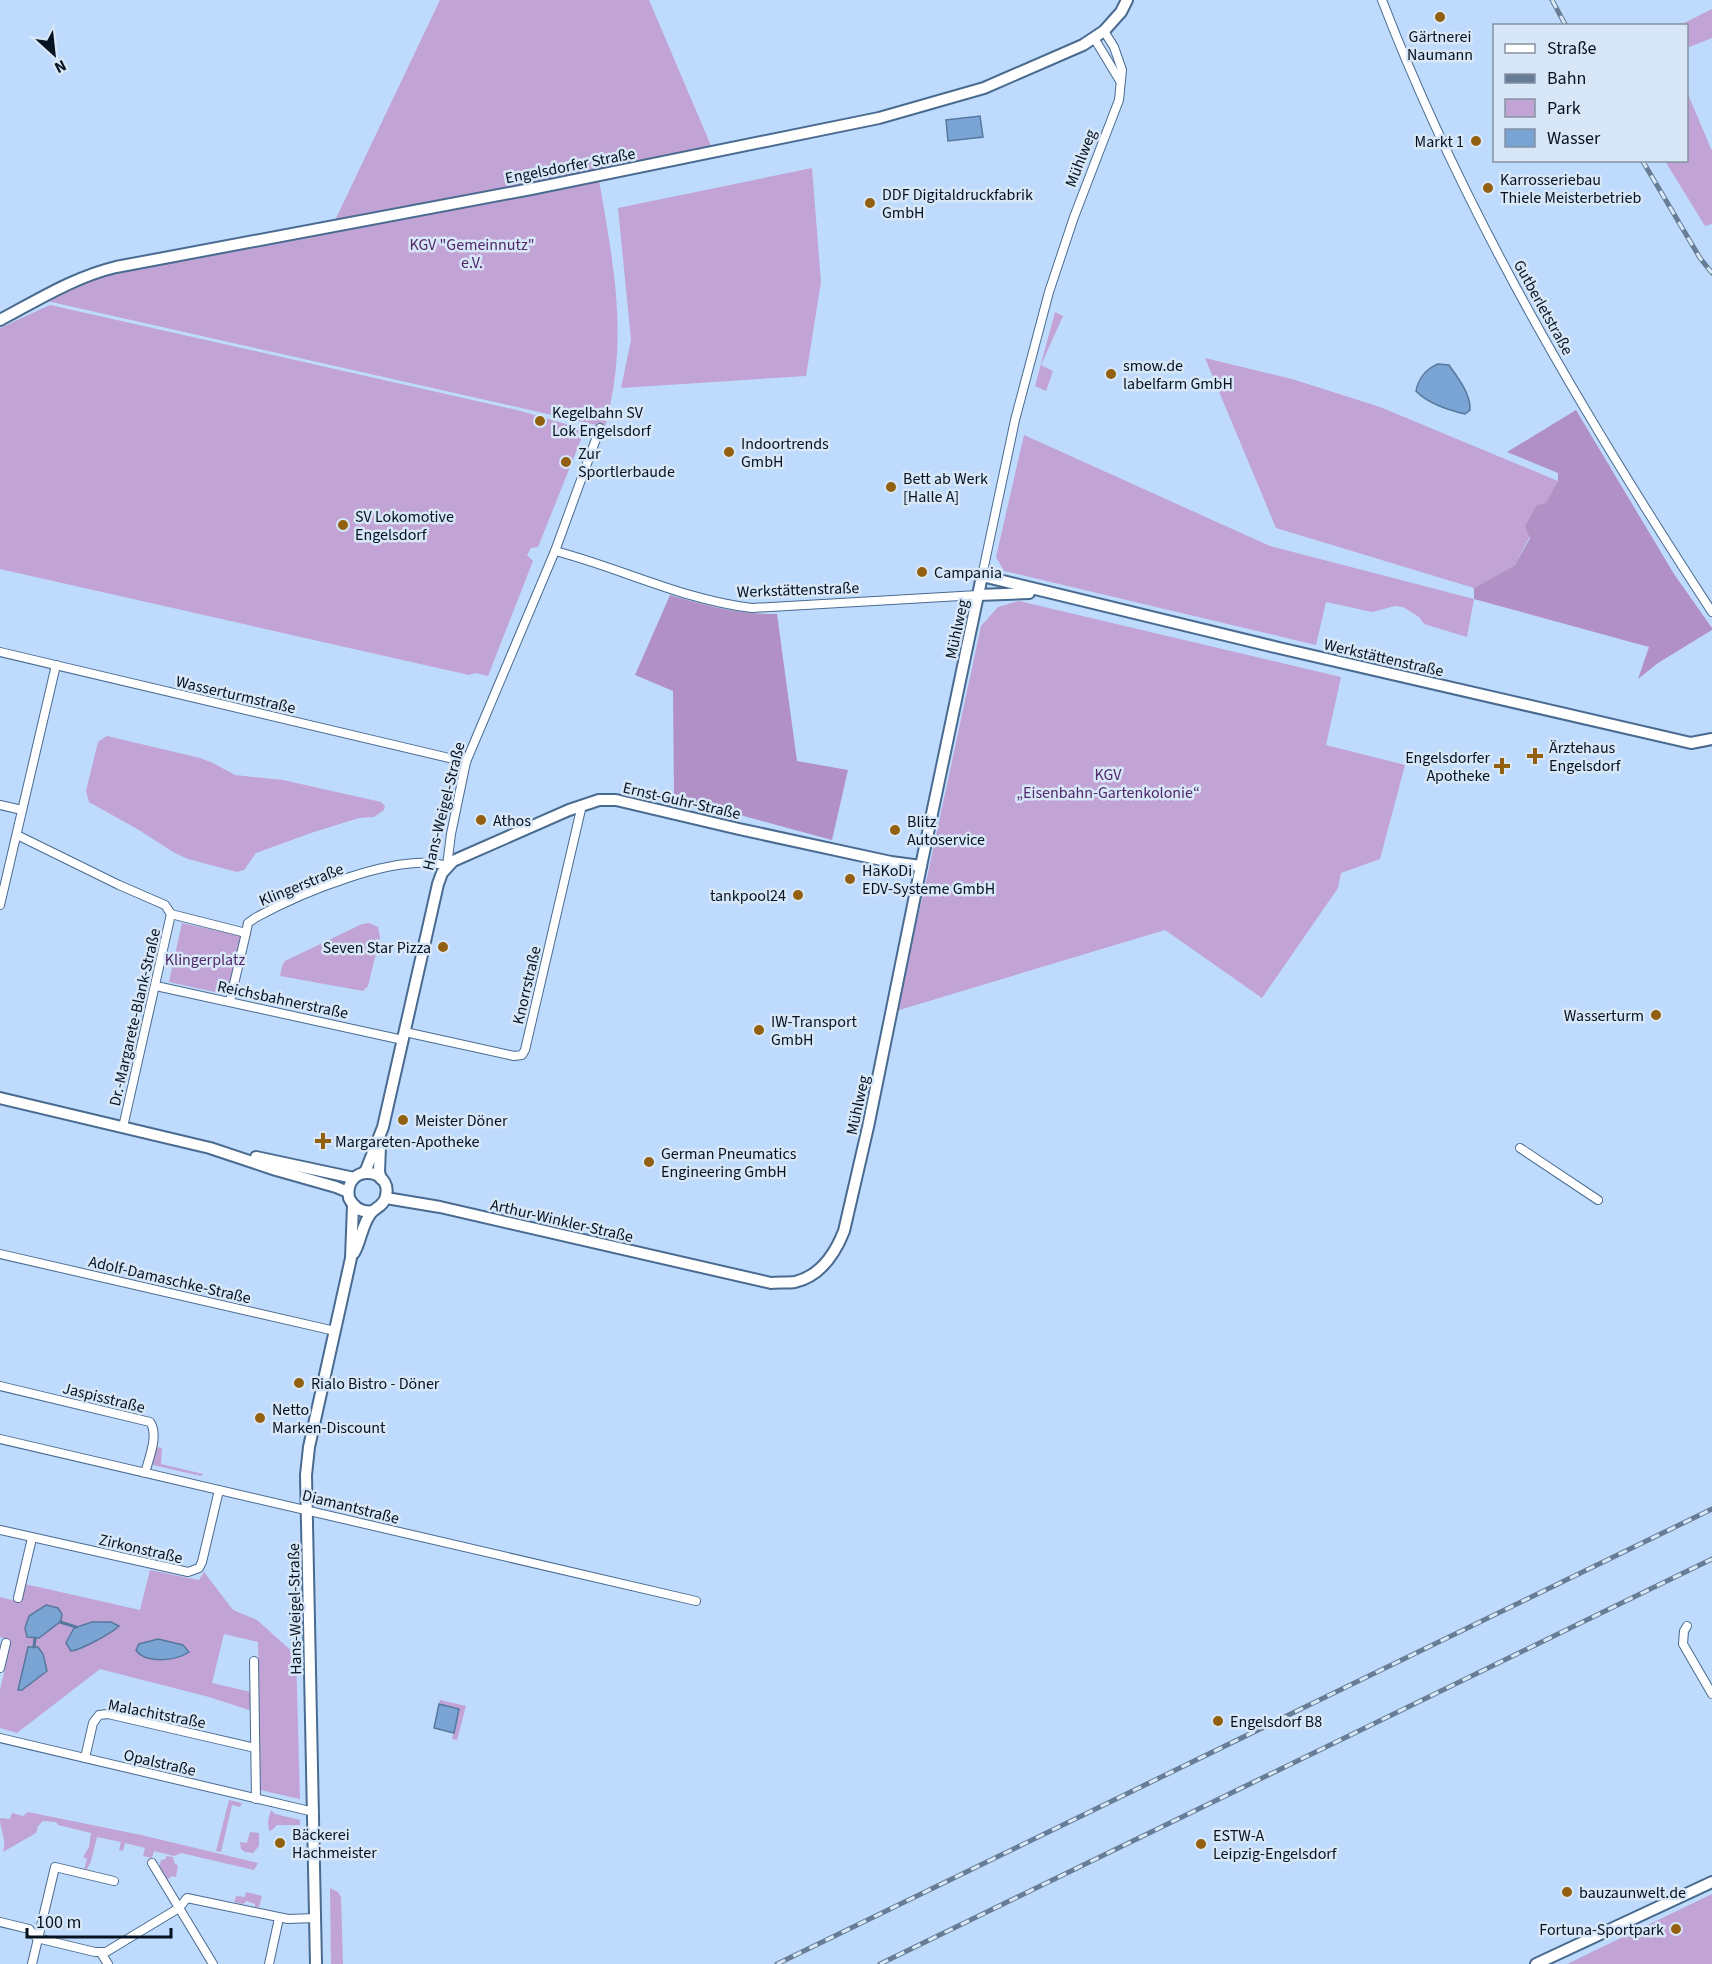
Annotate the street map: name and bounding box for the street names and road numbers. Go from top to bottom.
street label: Mühlweg [1060,126,1102,190]
street label: Engelsdorfer Straße [503,143,637,189]
street label: Gutberletstraße [1508,256,1578,359]
street label: Werkstättenstraße [736,577,860,603]
street label: Mühlweg [940,597,974,661]
street label: Werkstättenstraße [1322,633,1446,682]
street label: Wasserturmstraße [174,670,298,719]
street label: Hans-Weigel-Straße [417,740,471,873]
street label: Ernst-Guhr-Straße [621,777,743,825]
street label: Klingerstraße [256,858,347,912]
street label: Dr.-Margarete-Blank-Straße [104,926,166,1108]
street label: Knorrstraße [507,944,547,1027]
street label: Reichsbahnerstraße [215,975,350,1025]
street label: Mühlweg [841,1073,875,1137]
street label: Arthur-Winkler-Straße [488,1194,635,1248]
street label: Adolf-Damaschke-Straße [86,1251,253,1309]
street label: Jaspisstraße [60,1377,147,1419]
street label: Diamantstraße [300,1484,402,1530]
street label: Zirkonstraße [97,1529,185,1569]
street label: Hans-Weigel-Straße [283,1543,307,1675]
street label: Malachitstraße [106,1694,208,1734]
street label: Opalstraße [121,1744,198,1782]

